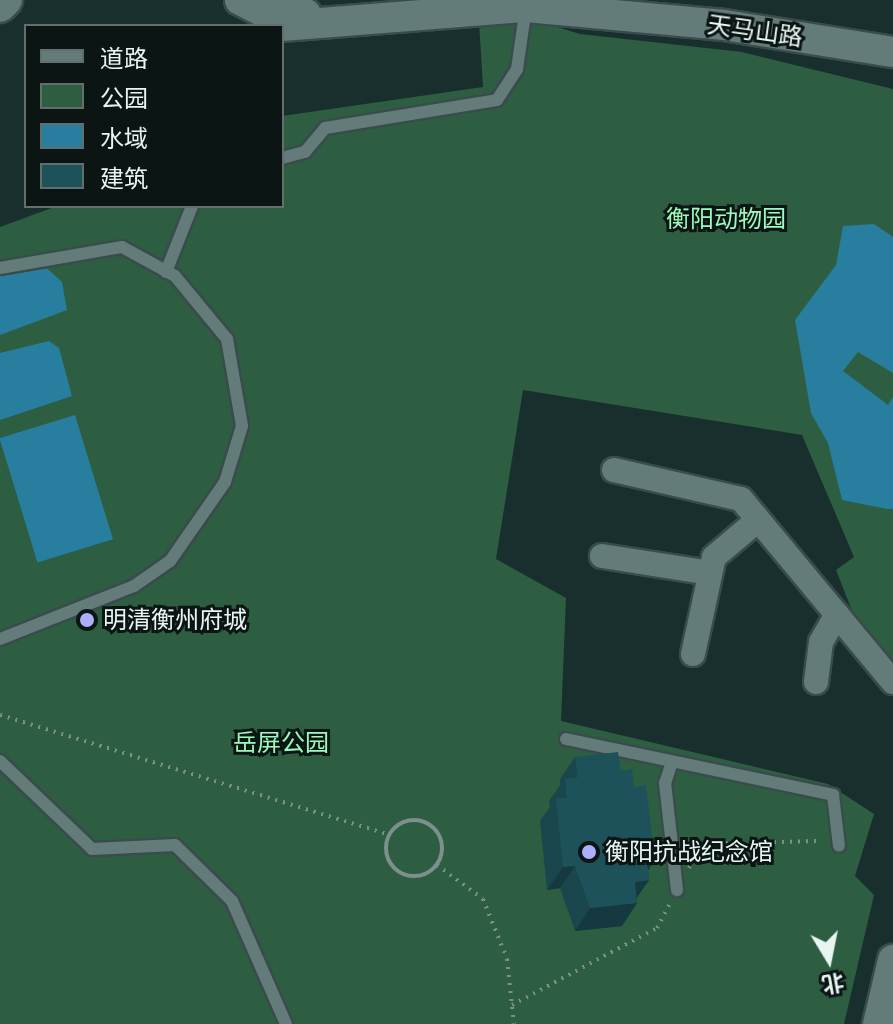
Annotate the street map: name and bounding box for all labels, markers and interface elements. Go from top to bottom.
street label: 天马山路 [705,10,805,52]
legend [24,24,284,208]
text: 道路 [100,44,148,73]
text: 公园 [100,84,148,113]
text: 水域 [100,124,148,153]
text: 建筑 [100,164,148,193]
park label: 衡阳动物园 [666,205,786,233]
place label: 明清衡州府城 [103,606,247,634]
marker: 明清衡州府城 [78,611,96,629]
park label: 岳屏公园 [233,729,329,757]
place label: 衡阳抗战纪念馆 [605,838,773,866]
marker: 衡阳抗战纪念馆 [580,843,598,861]
north arrow [789,920,869,1000]
text: 北 [820,969,846,998]

